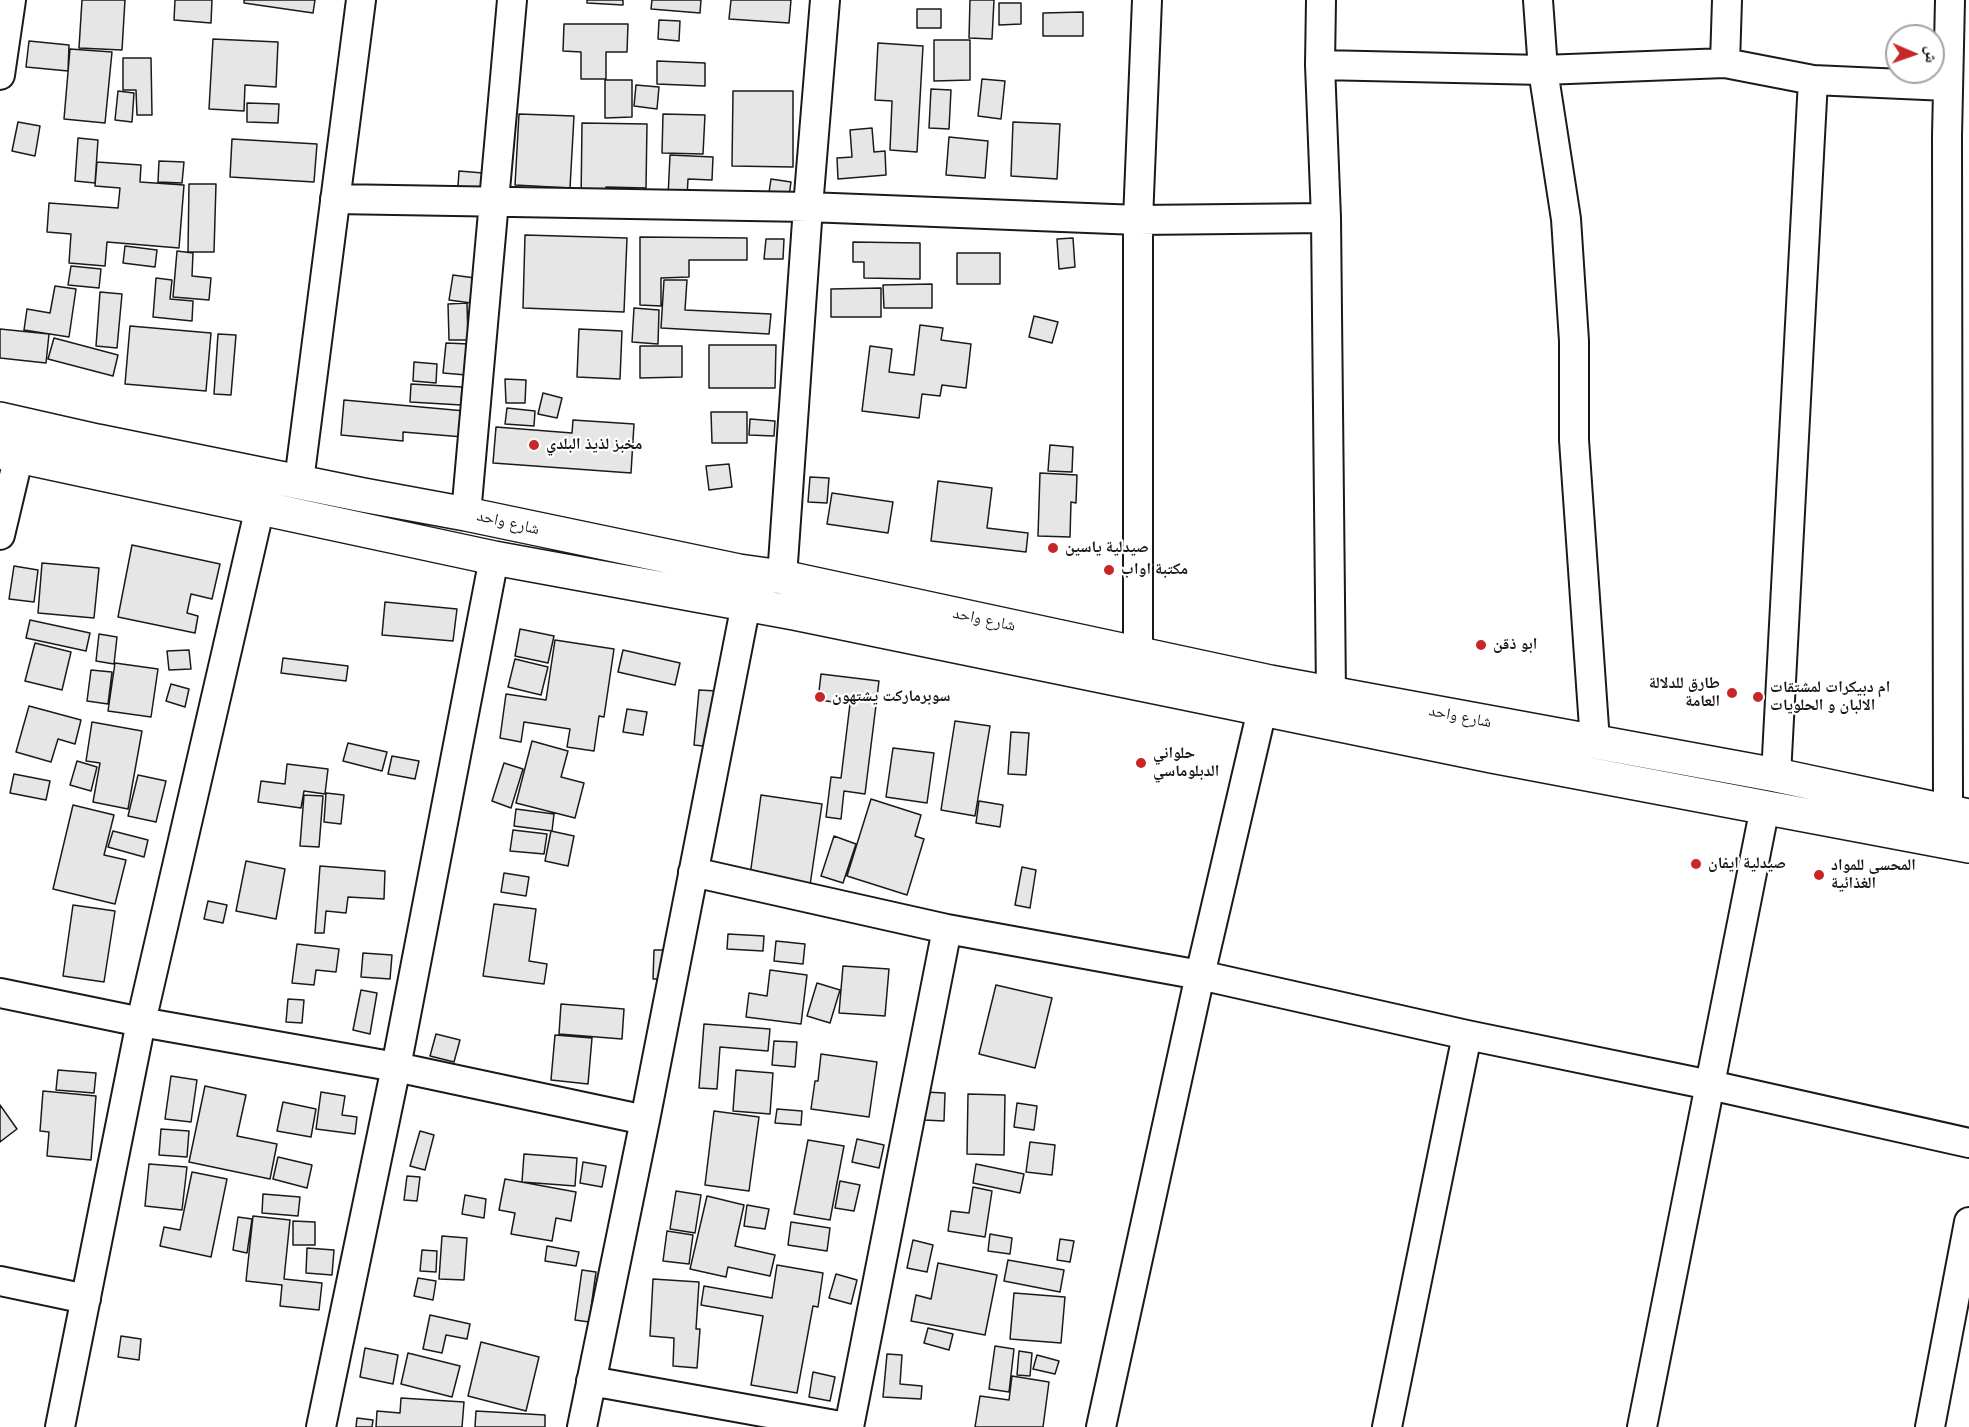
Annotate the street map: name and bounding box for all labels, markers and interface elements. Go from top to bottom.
north arrow [1885,24,1945,84]
text: ش [1921,46,1941,63]
place label: مخبز لذيذ البلدي [546,435,642,455]
marker: مخبز لذيذ البلدي [527,438,541,452]
street label: شارع واحد [475,506,541,540]
place label: صيدلية ياسين [1065,538,1149,558]
marker: صيدلية ياسين [1046,541,1060,555]
place label: مكتبة اواب [1121,560,1188,580]
marker: مكتبة اواب [1102,563,1116,577]
street label: شارع واحد [951,604,1017,636]
place label: ابو ذقن [1493,635,1537,655]
marker: ابو ذقن [1474,638,1488,652]
place label: طارق للدلالة العامة [1649,674,1720,712]
place label: ام دبيكرات لمشتقات الالبان و الحلويات [1770,678,1890,716]
marker: طارق للدلالة العامة [1725,686,1739,700]
place label: سوبرماركت يشتهون [832,687,950,707]
marker: سوبرماركت يشتهون [813,690,827,704]
marker: ام دبيكرات لمشتقات الالبان و الحلويات [1751,690,1765,704]
street label: شارع واحد [1427,702,1493,732]
place label: حلواني الدبلوماسي [1153,744,1219,782]
marker: حلواني الدبلوماسي [1134,756,1148,770]
place label: صيدلية ايفان [1708,854,1786,874]
place label: المحسي للمواد الغذائية [1831,856,1916,894]
marker: صيدلية ايفان [1689,857,1703,871]
marker: المحسي للمواد الغذائية [1812,868,1826,882]

